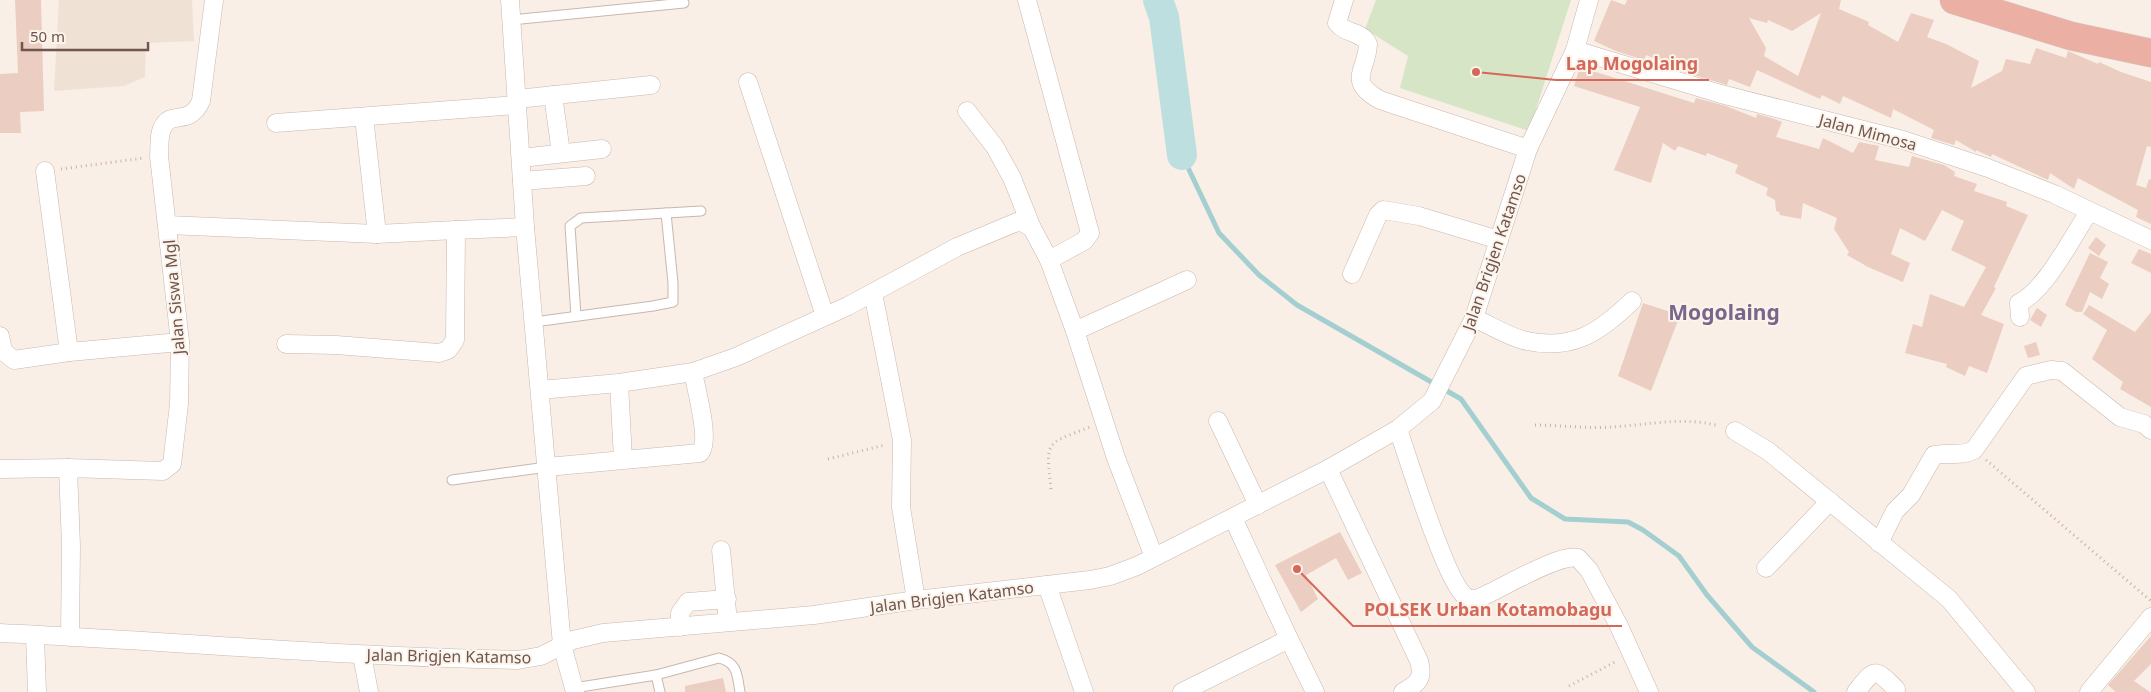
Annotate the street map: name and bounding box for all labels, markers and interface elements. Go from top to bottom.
scale bar [22,20,149,52]
text: 50 m [30,26,65,46]
callout: Lap Mogolaing [1556,47,1709,80]
text: Lap Mogolaing [1566,51,1698,75]
street label: Jalan Mimosa [1815,108,1919,156]
street label: Jalan Brigjen Katamso [1456,171,1531,335]
street label: Jalan Siswa Mgl [158,239,190,357]
district label: Mogolaing [1668,298,1780,326]
street label: Jalan Brigjen Katamso [867,576,1035,618]
callout: POLSEK Urban Kotamobagu [1353,593,1622,626]
text: POLSEK Urban Kotamobagu [1364,597,1612,621]
street label: Jalan Brigjen Katamso [365,644,531,668]

